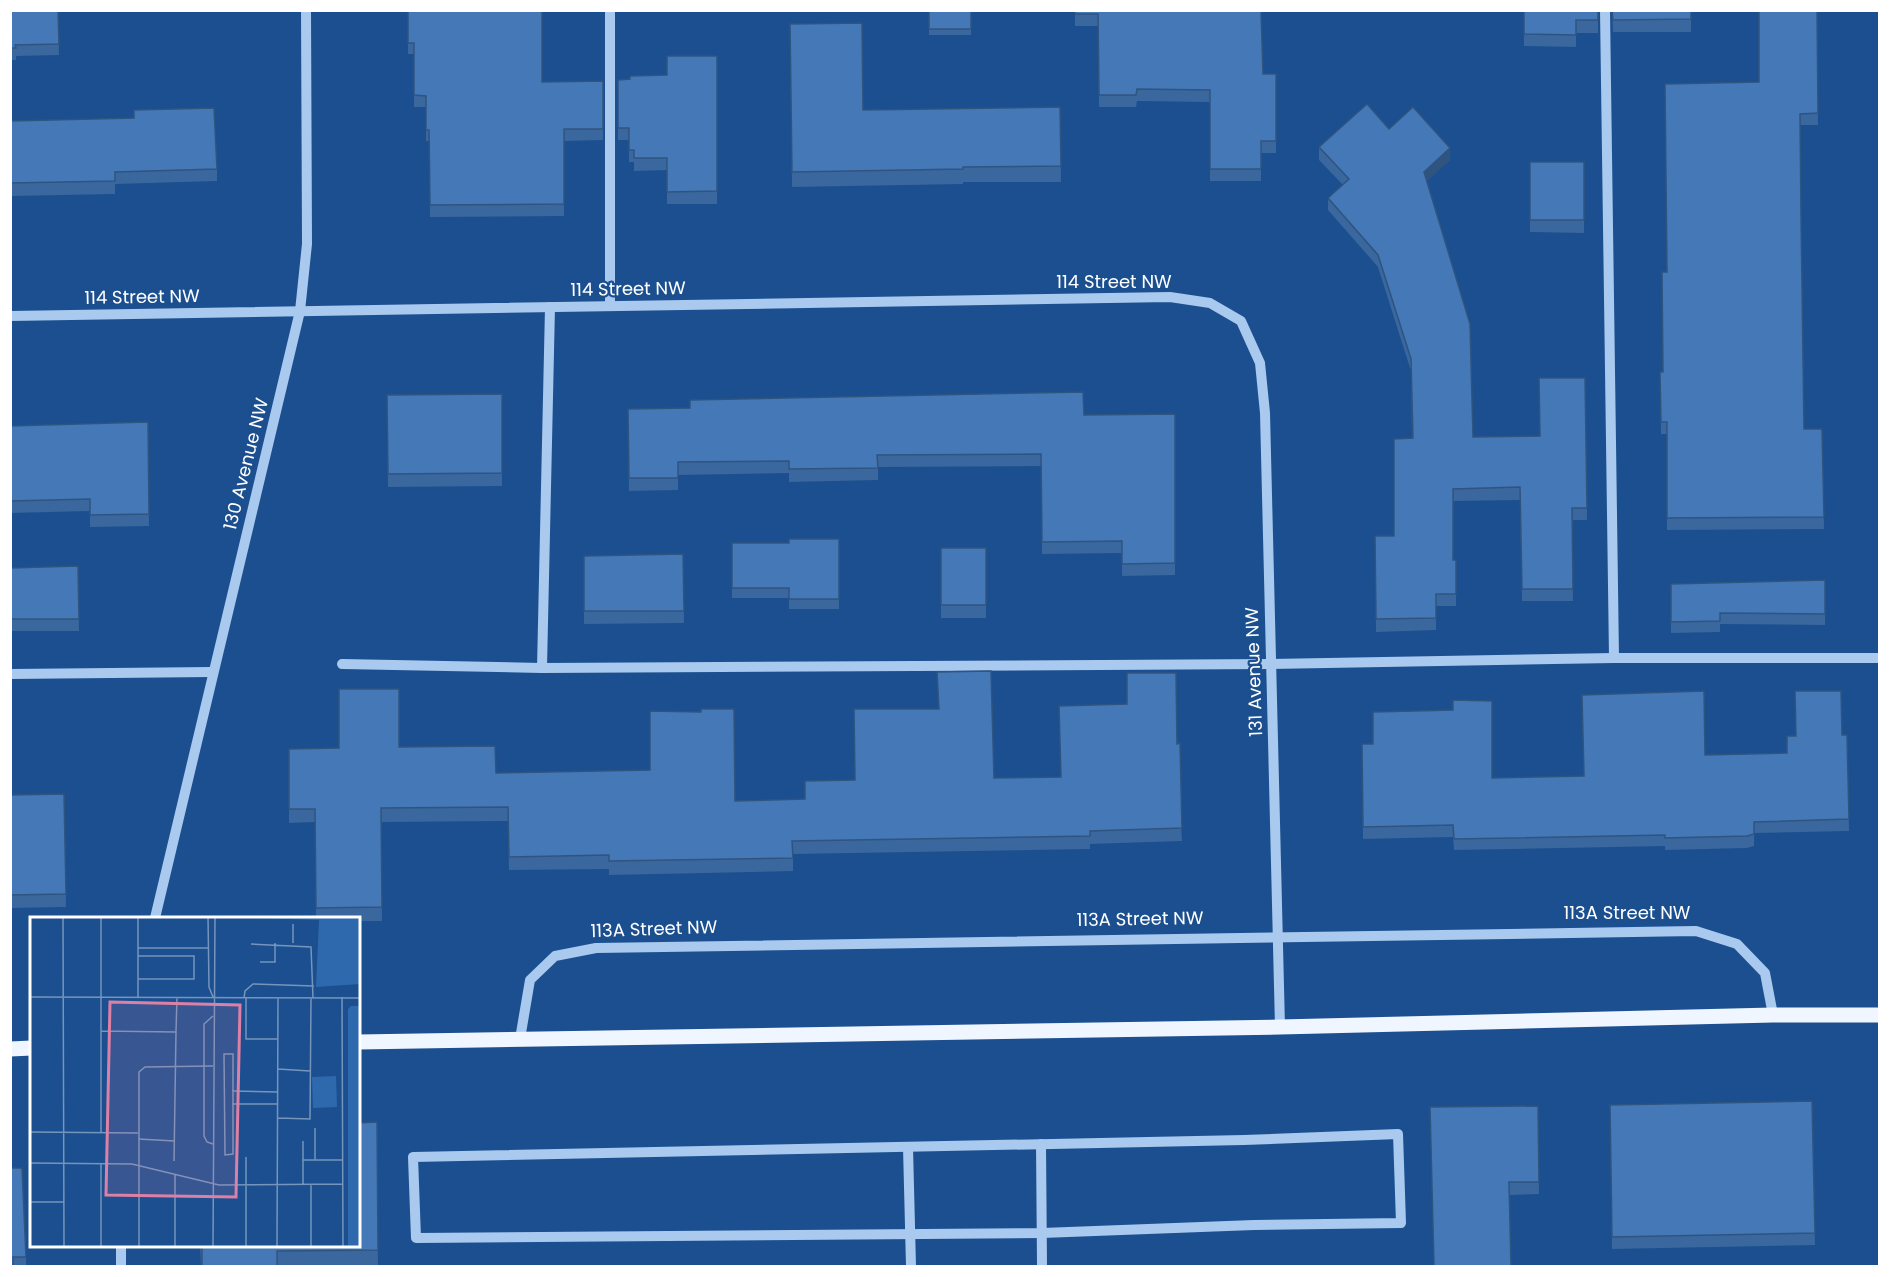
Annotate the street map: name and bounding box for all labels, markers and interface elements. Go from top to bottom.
street label: 114 Street NW [1056,269,1172,294]
street label: 114 Street NW [570,275,686,302]
street label: 114 Street NW [84,283,200,310]
street label: 130 Avenue NW [217,395,274,532]
street label: 131 Avenue NW [1239,606,1268,737]
street label: 113A Street NW [1564,900,1691,925]
street label: 113A Street NW [1076,905,1204,932]
street label: 113A Street NW [590,914,718,943]
inset map [30,917,360,1247]

